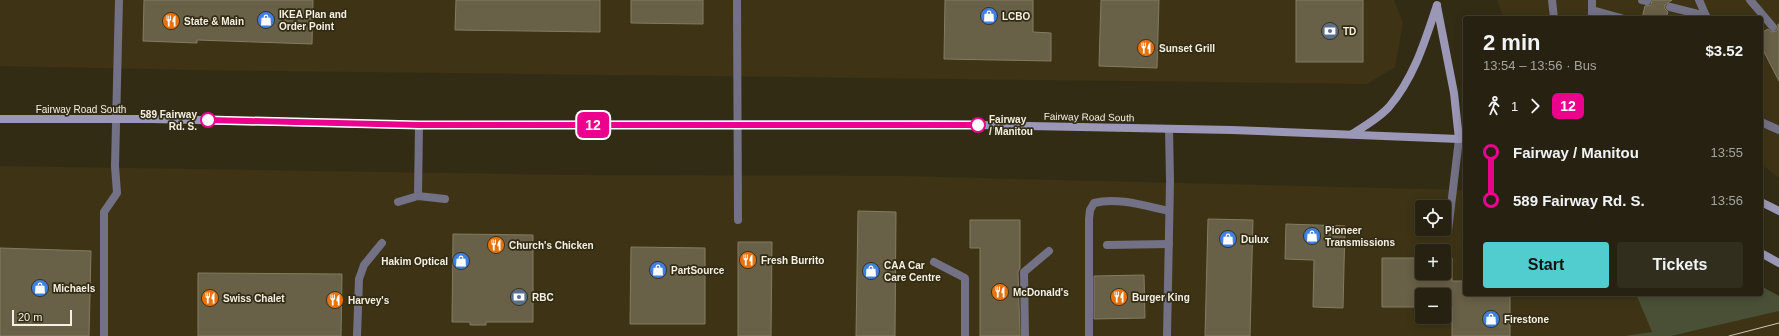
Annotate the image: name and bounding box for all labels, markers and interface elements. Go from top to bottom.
shop icon: LCBO [979,6,999,26]
place label: IKEA Plan and Order Point [279,9,347,32]
shop icon: IKEA Plan and Order Point [256,10,276,30]
restaurant icon: State & Main [161,11,181,31]
place label: LCBO [1002,11,1031,22]
place label: State & Main [184,16,244,27]
bank icon: TD [1320,21,1340,41]
place label: TD [1343,26,1356,37]
text: 2 min [1483,30,1540,55]
restaurant icon: Sunset Grill [1136,38,1156,58]
text: $3.52 [1705,42,1743,59]
place label: Sunset Grill [1159,43,1215,54]
text: 13:54 – 13:56 · Bus [1483,58,1596,73]
icon: walk [1483,95,1505,117]
icon: forward [1524,95,1546,117]
text: 12 [1560,98,1576,114]
text: 1 [1511,99,1518,114]
street label: Fairway Road South [36,104,126,115]
place label: 589 Fairway Rd. S. [140,109,197,132]
street label: Fairway Road South [1044,111,1134,123]
marker: 589 Fairway Rd. S. [200,112,216,128]
line badge: 12 [575,112,611,138]
place label: Fairway / Manitou [989,114,1033,137]
text: 12 [585,117,601,133]
marker: Fairway / Manitou [970,117,986,133]
text: Fairway / Manitou [1513,144,1639,161]
text: 13:55 [1710,145,1743,160]
text: 589 Fairway Rd. S. [1513,192,1645,209]
text: 13:56 [1710,193,1743,208]
map controls [1415,200,1451,324]
button: locate [1415,200,1451,236]
place label: Pioneer Transmissions [1325,225,1395,248]
shop icon: Pioneer Transmissions [1302,226,1322,246]
shop icon: Dulux [1218,229,1238,249]
place label: Dulux [1241,234,1269,245]
restaurant icon: Church's Chicken [486,235,506,255]
place label: Church's Chicken [509,240,594,251]
button: Start [1483,242,1609,288]
button: Tickets [1617,242,1743,288]
button: + [1415,244,1451,280]
restaurant icon: Fresh Burrito [738,250,758,270]
shop icon: Hakim Optical [451,251,471,271]
place label: Fresh Burrito [761,255,824,266]
place label: Hakim Optical [381,256,448,267]
shop icon: PartSource [648,260,668,280]
place label: CAA Car Care Centre [884,260,941,283]
shop icon: CAA Car Care Centre [861,261,881,281]
place label: PartSource [671,265,725,276]
shop icon: Michaels [30,278,50,298]
restaurant icon: McDonald's [990,282,1010,302]
place label: Michaels [53,283,96,294]
bank icon: RBC [509,287,529,307]
place label: McDonald's [1013,287,1069,298]
restaurant icon: Burger King [1109,287,1129,307]
restaurant icon: Swiss Chalet [200,288,220,308]
button: − [1415,288,1451,324]
restaurant icon: Harvey's [325,290,345,310]
place label: RBC [532,292,554,303]
place label: Burger King [1132,292,1190,303]
place label: Swiss Chalet [223,293,285,304]
place label: Harvey's [348,295,390,306]
scale bar [12,308,72,327]
shop icon: Firestone [1481,309,1501,329]
text: 20 m [18,311,42,323]
place label: Firestone [1504,314,1549,325]

